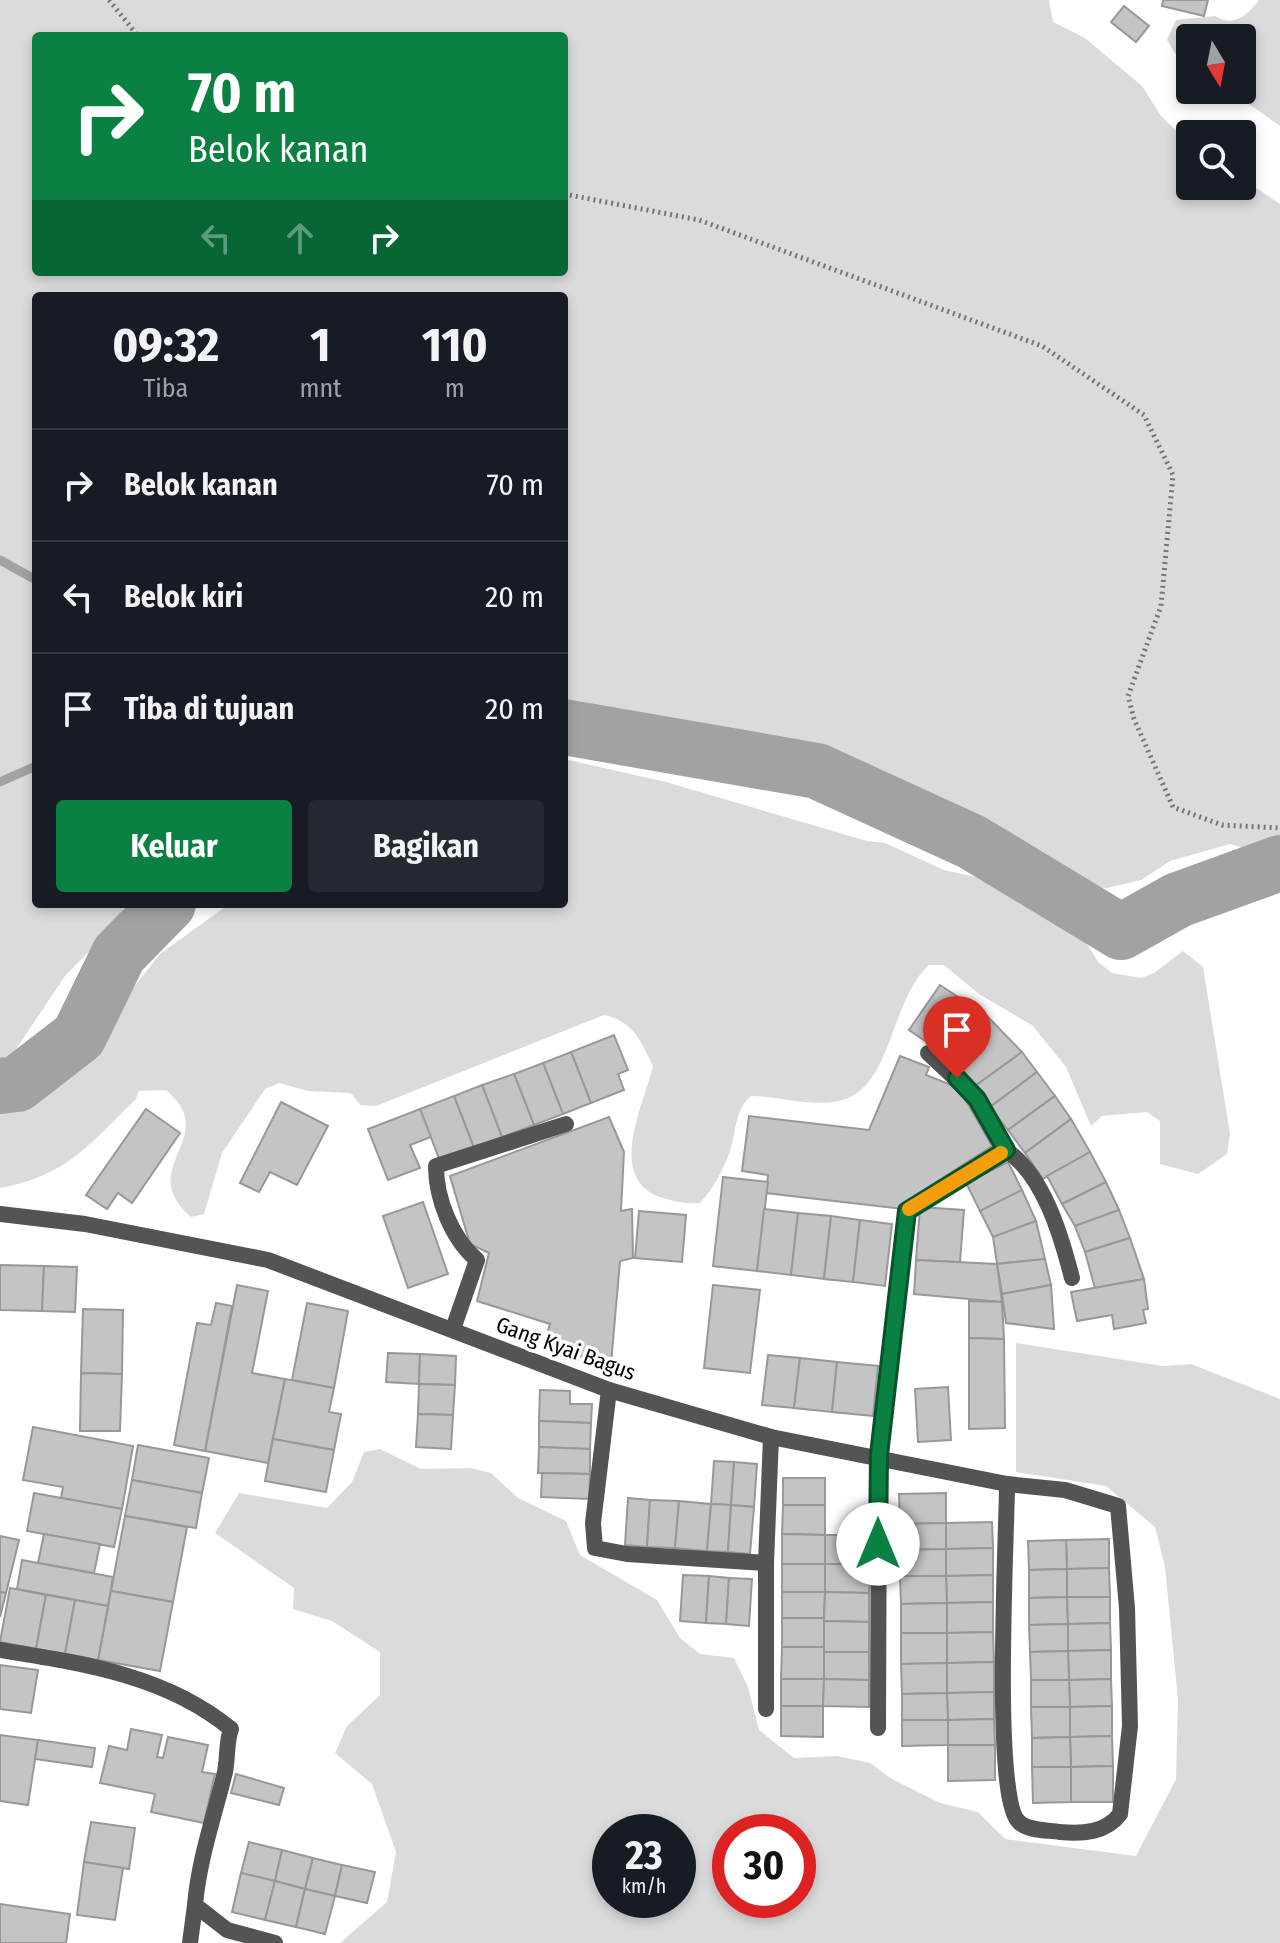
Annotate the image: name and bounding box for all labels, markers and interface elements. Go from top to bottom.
north arrow [1176,24,1256,104]
map controls [1176,24,1256,200]
text: 70 m [188,60,296,127]
icon: right [56,64,160,168]
button: search [1176,120,1256,200]
text: Belok kanan [188,128,368,172]
icon: left [194,216,238,260]
icon: ahead [278,216,322,260]
icon: right [362,216,406,260]
text: 09:32 [112,316,219,374]
text: 1 [310,316,331,374]
text: 110 [422,316,488,374]
text: Tiba [143,373,188,404]
text: mnt [299,373,342,404]
text: m [445,373,465,404]
icon: right [56,463,100,507]
text: Belok kanan [124,467,278,503]
text: 70 m [486,467,544,503]
icon: left [56,575,100,619]
text: Belok kiri [124,579,243,615]
text: 20 m [485,579,544,615]
icon: arrive [56,687,100,731]
text: Tiba di tujuan [124,691,294,727]
text: 20 m [485,691,544,727]
button: Keluar [56,800,292,892]
button: Bagikan [308,800,544,892]
pin [923,996,991,1078]
icon: arrive [935,1008,979,1052]
street label: Gang Kyai Bagus [492,1311,639,1386]
position arrow [836,1502,920,1586]
speed limit sign: 30 [712,1814,816,1918]
text: 23 [625,1832,663,1880]
text: km/h [622,1874,666,1898]

